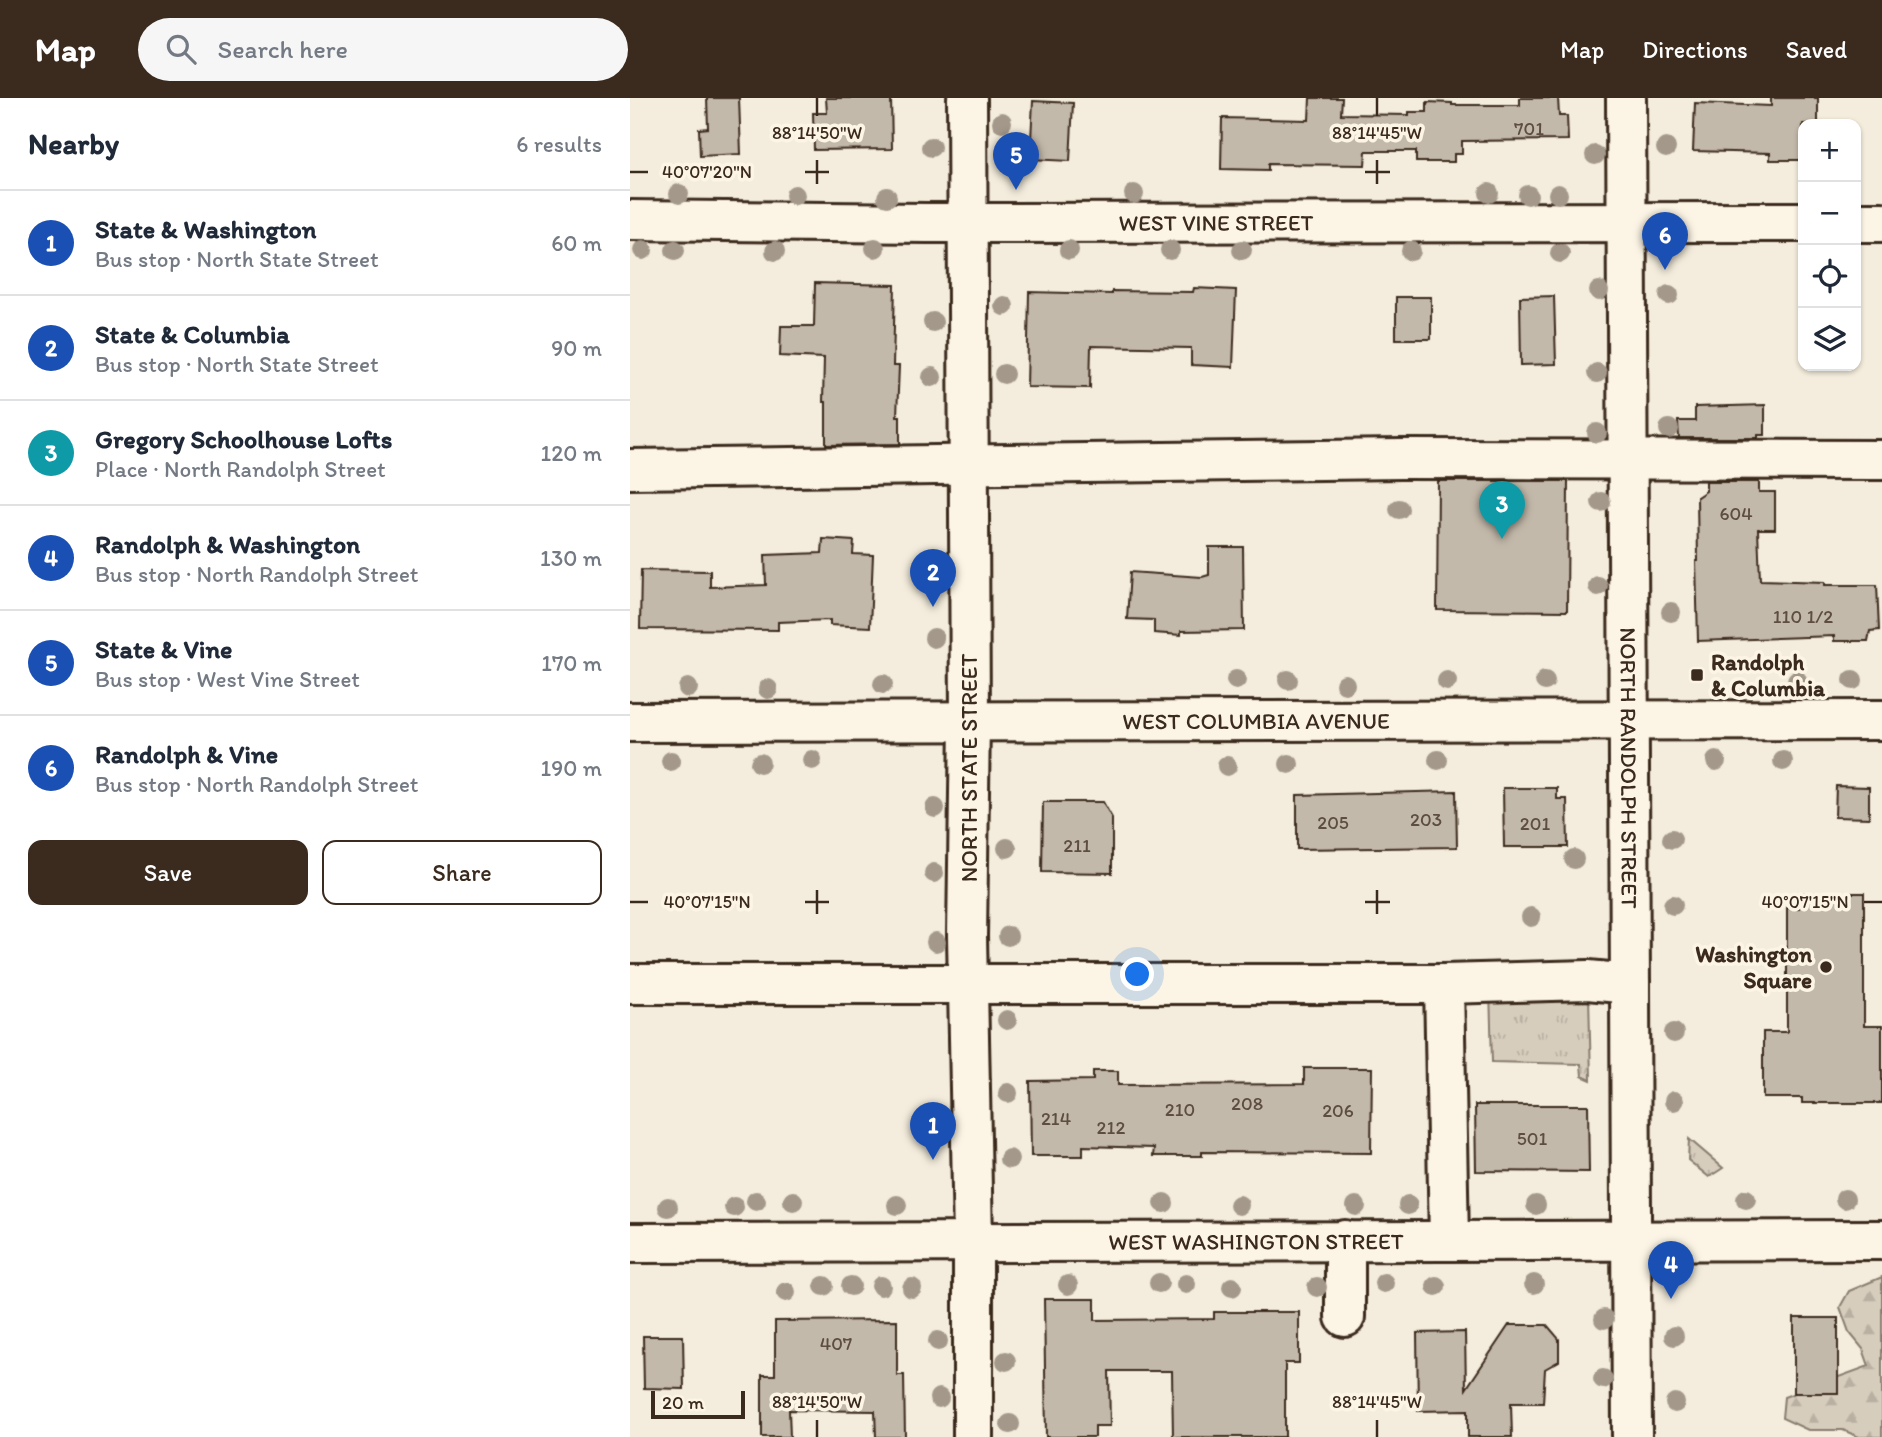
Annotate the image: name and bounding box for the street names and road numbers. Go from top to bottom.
street label: WEST VINE STREET [1118,209,1314,237]
street label: NORTH RANDOLPH STREET [1614,627,1644,909]
street label: NORTH STATE STREET [955,654,983,882]
street label: WEST COLUMBIA AVENUE [1122,707,1390,735]
street label: WEST WASHINGTON STREET [1108,1227,1404,1256]

